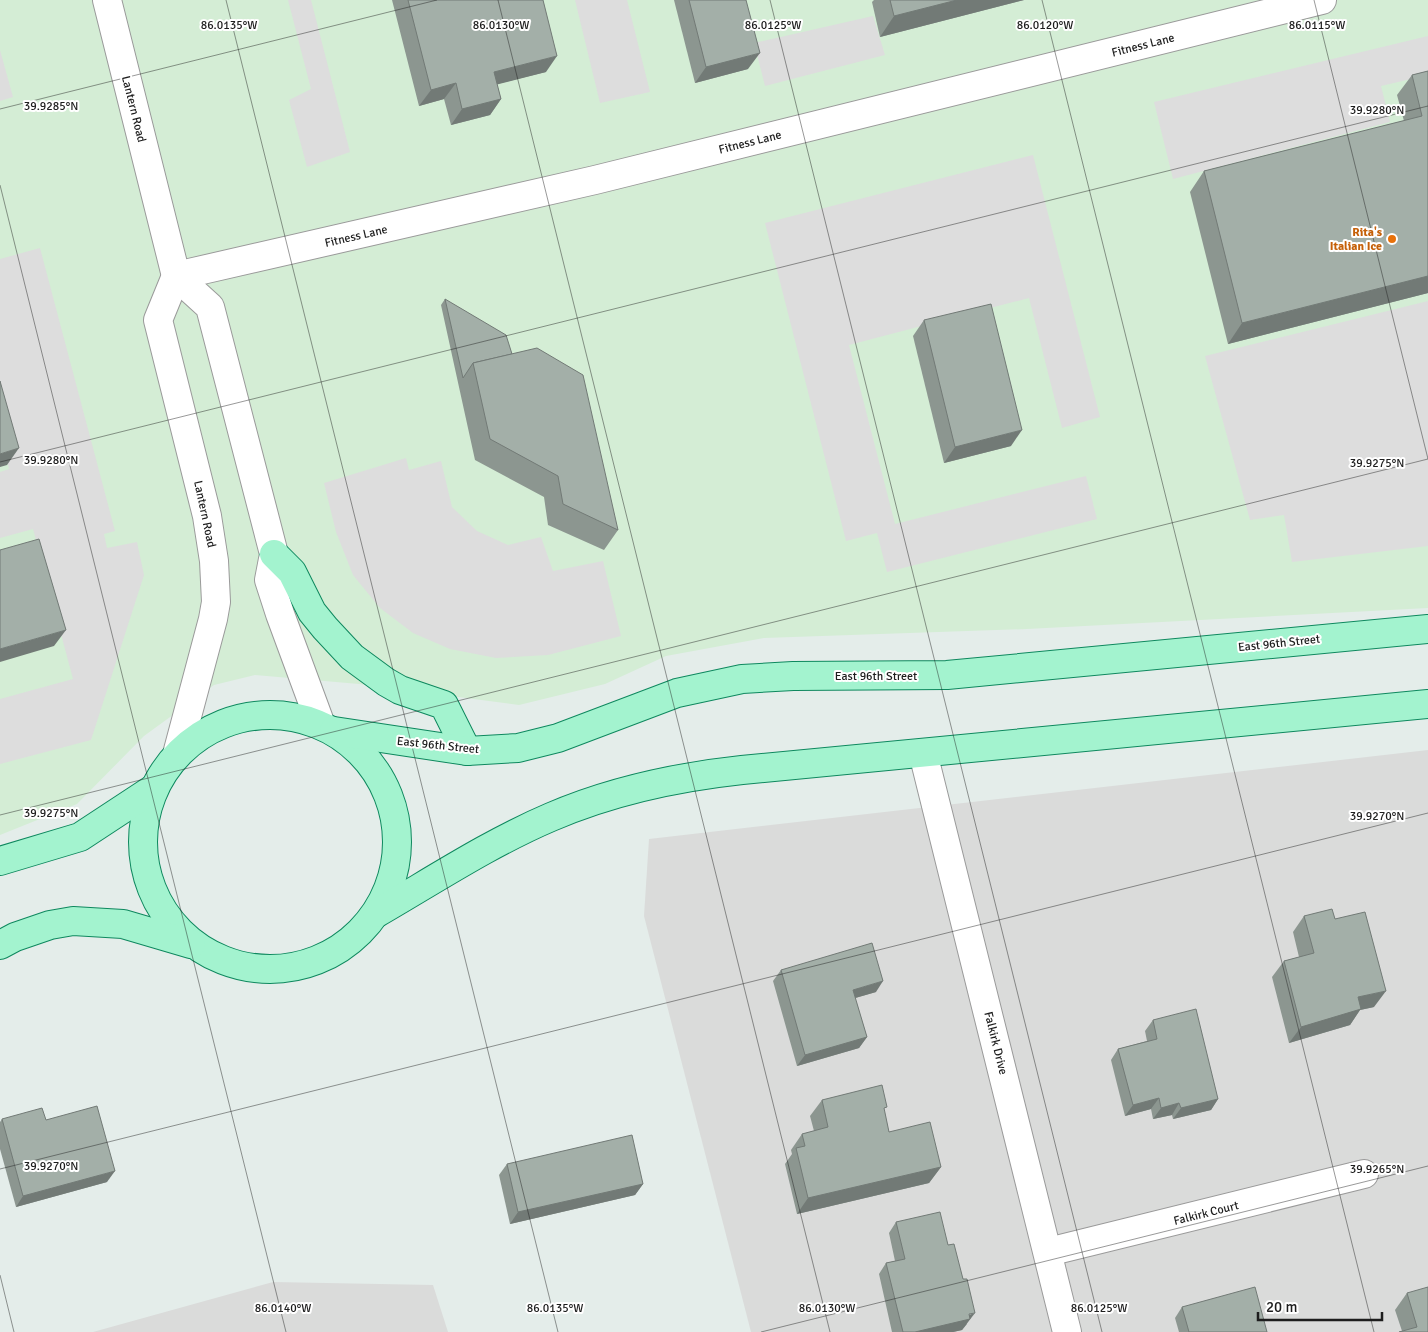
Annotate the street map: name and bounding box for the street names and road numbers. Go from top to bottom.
street label: Fitness Lane [1110,30,1176,61]
street label: Lantern Road [118,74,149,144]
street label: Fitness Lane [717,127,783,158]
street label: Fitness Lane [323,222,389,251]
street label: Lantern Road [190,479,219,549]
street label: East 96th Street [1237,632,1321,655]
street label: East 96th Street [835,669,917,684]
street label: East 96th Street [396,734,480,757]
street label: Falkirk Drive [980,1010,1011,1076]
street label: Falkirk Court [1172,1198,1240,1229]

